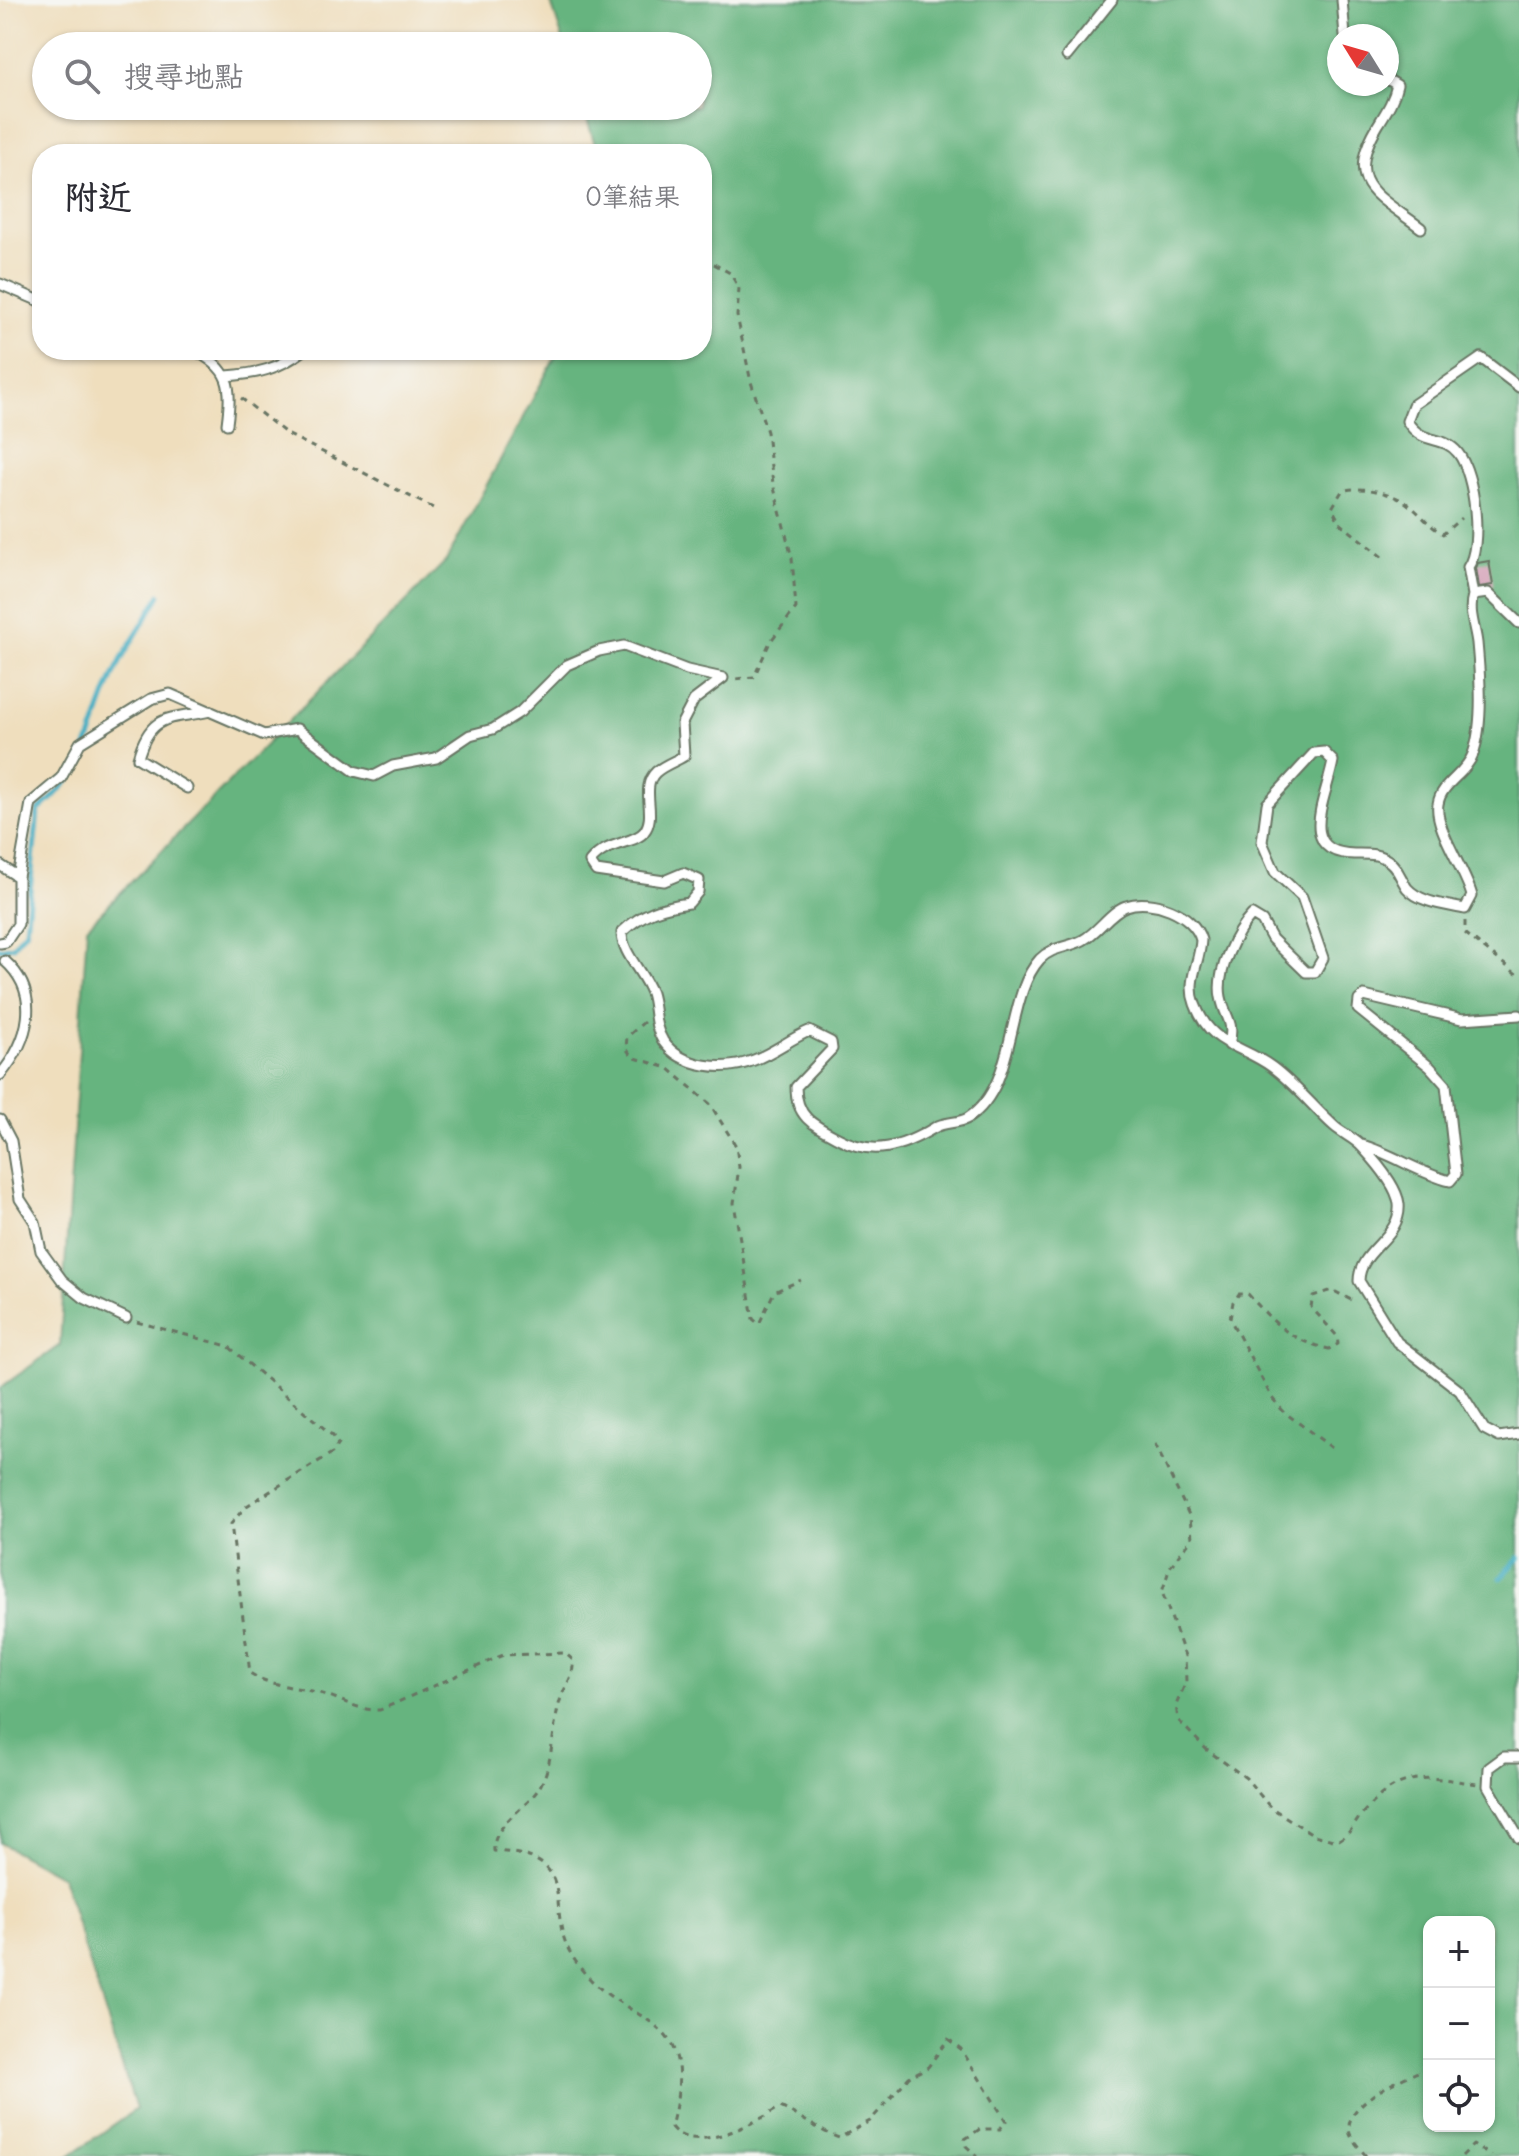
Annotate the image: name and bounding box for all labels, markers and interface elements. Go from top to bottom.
north arrow [1327,24,1399,96]
search box [32,32,712,120]
icon: search [60,54,104,98]
text: 搜尋地點 [124,57,244,95]
text: 附近 [64,175,132,218]
text: 0筆結果 [585,180,680,213]
map controls [1423,1916,1495,2132]
button: + [1423,1916,1495,1988]
button: − [1423,1988,1495,2060]
button: locate [1423,2060,1495,2132]

